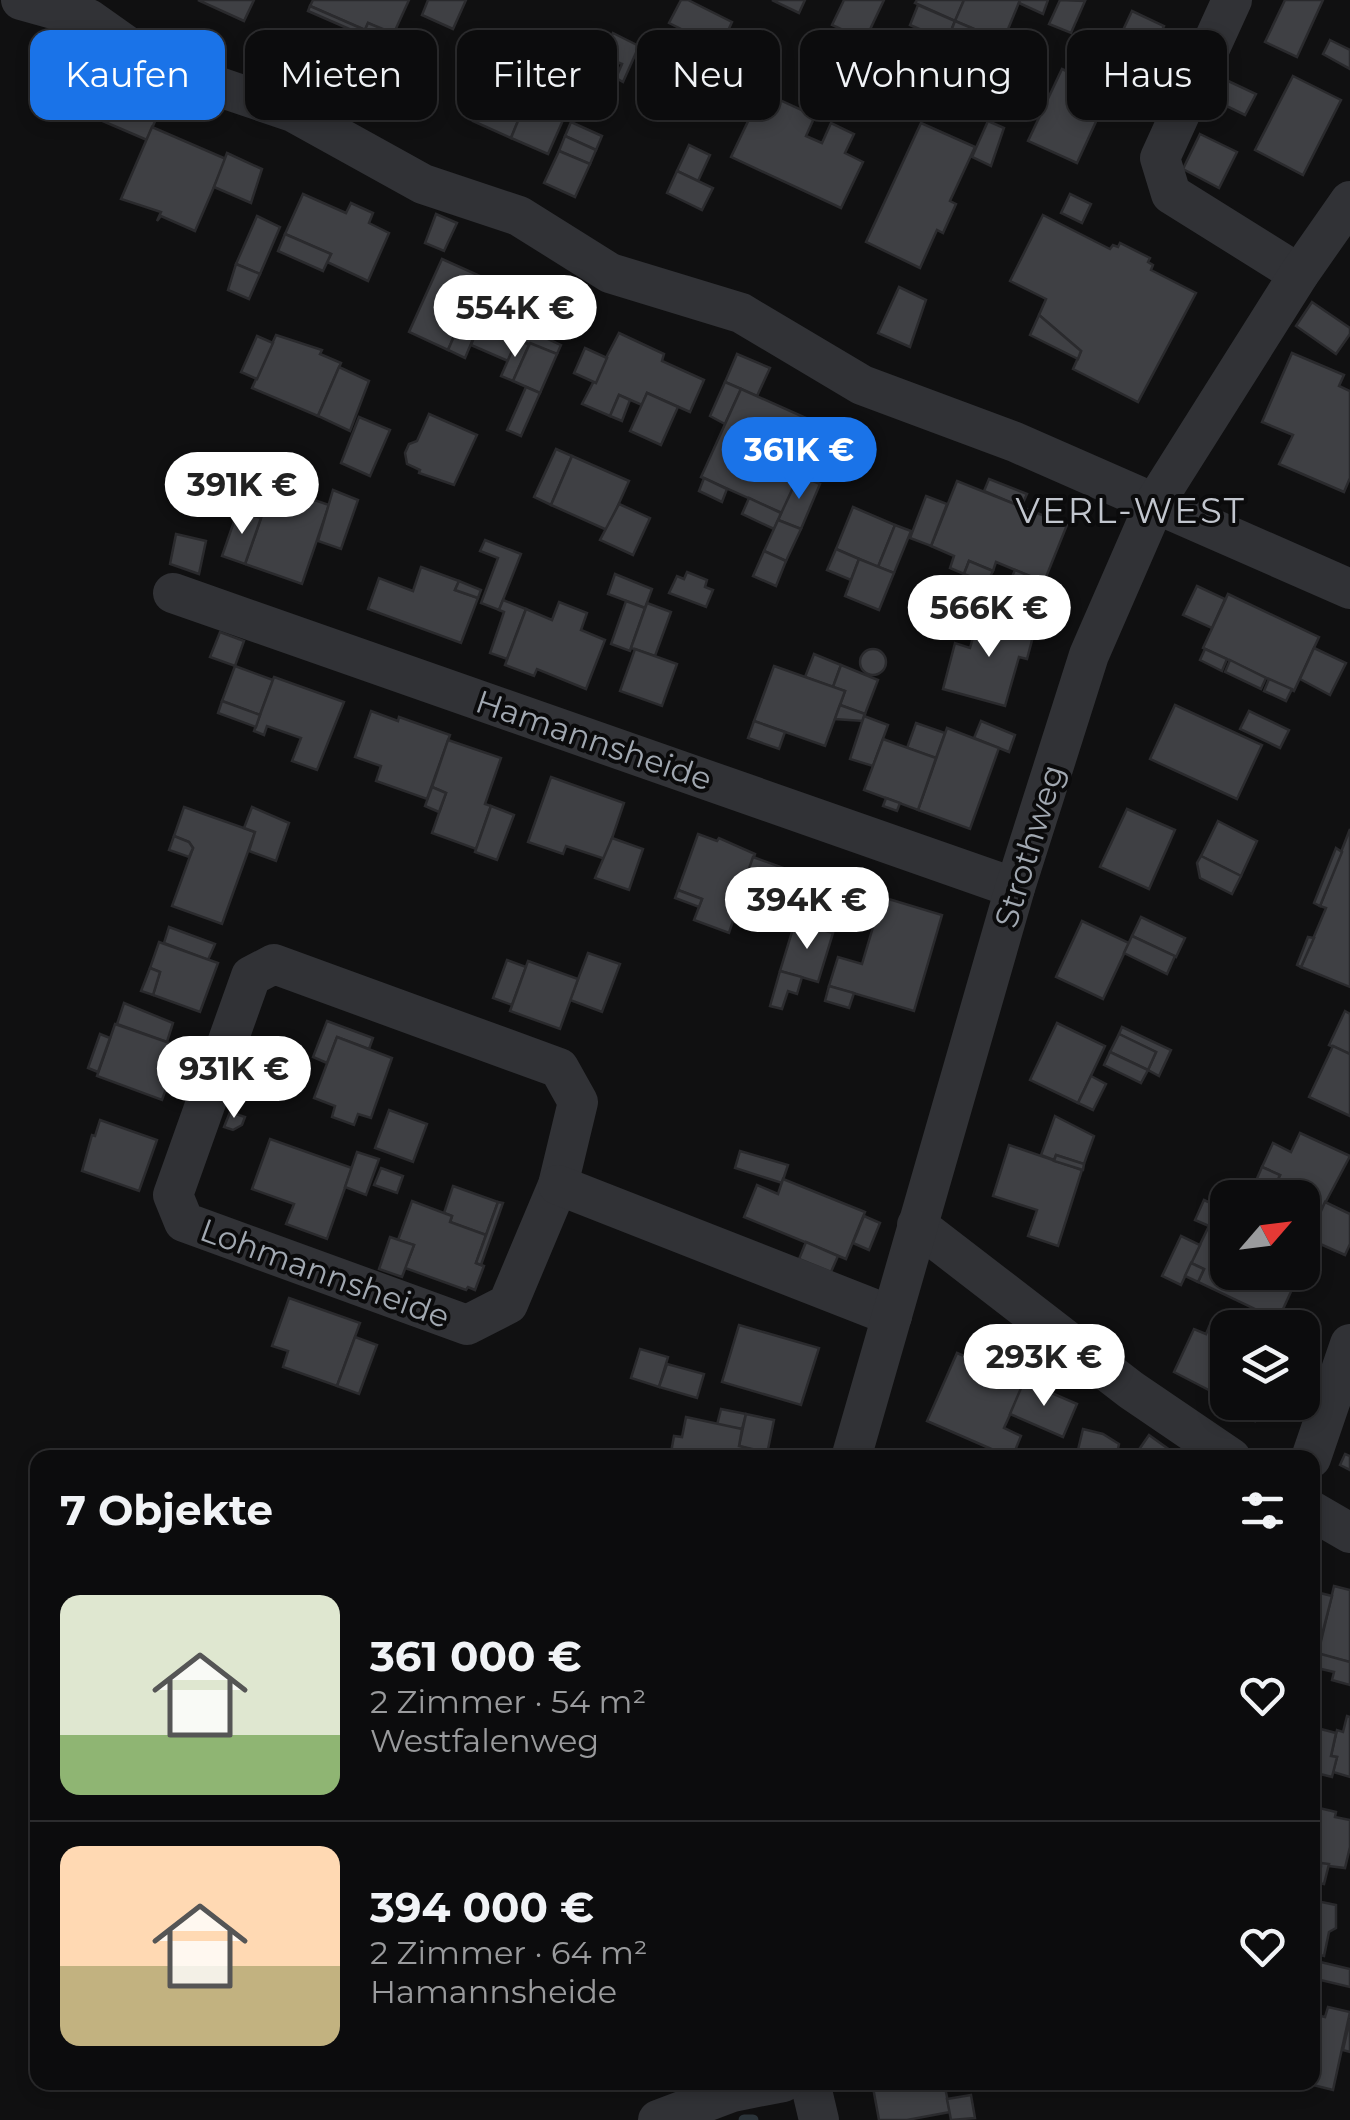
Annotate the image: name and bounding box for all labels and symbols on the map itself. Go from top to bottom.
pin: 554K € [434,275,596,360]
pin: 361K € [718,417,880,502]
pin: 391K € [161,452,323,537]
district label: VERL-WEST [1016,489,1246,532]
pin: 566K € [908,575,1070,660]
street label: Hamannsheide [471,681,717,799]
street label: Strothweg [986,760,1072,932]
pin: 394K € [726,867,888,952]
pin: 931K € [153,1036,315,1121]
north arrow [1210,1180,1320,1290]
street label: Lohmannsheide [195,1210,455,1336]
pin: 293K € [963,1324,1125,1409]

